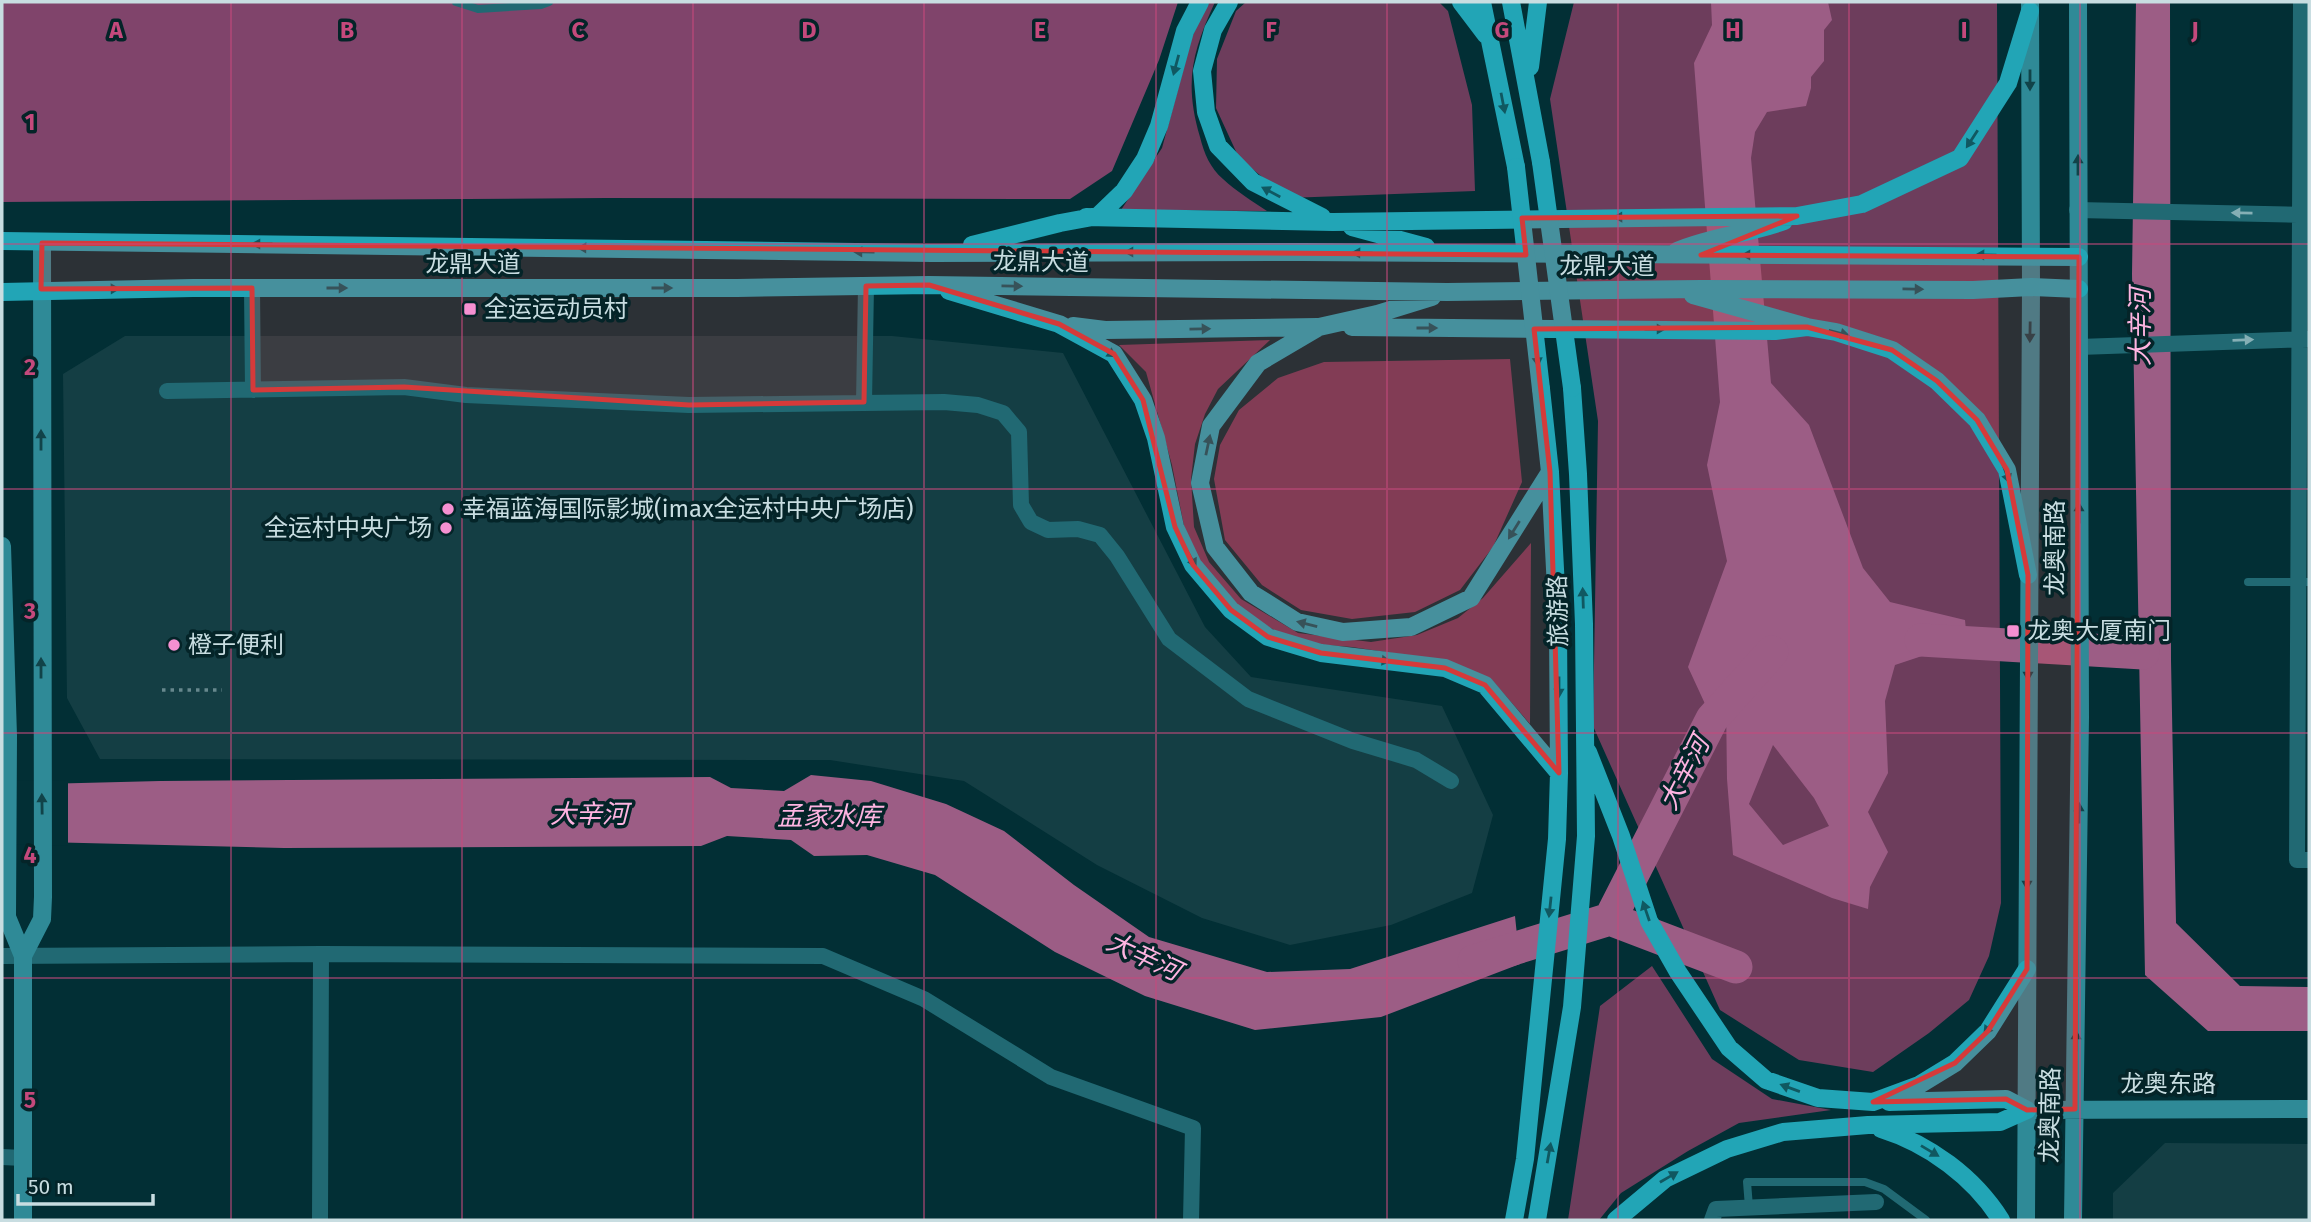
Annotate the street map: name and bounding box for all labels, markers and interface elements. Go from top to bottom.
text: A [108,16,123,44]
text: B [340,16,354,44]
text: C [571,16,585,44]
text: D [802,16,817,44]
text: E [1034,16,1046,44]
text: F [1265,16,1277,44]
text: G [1495,16,1509,44]
text: H [1725,16,1741,44]
text: I [1961,16,1967,44]
text: J [2190,16,2199,44]
one-way arrow [1170,55,1181,77]
one-way arrow [2024,69,2036,91]
one-way arrow [1498,92,1509,114]
text: 1 [25,108,35,136]
one-way arrow [1966,130,1979,149]
one-way arrow [2072,153,2083,175]
one-way arrow [1261,187,1281,199]
one-way arrow [2231,208,2253,219]
one-way arrow [1613,211,1635,223]
one-way arrow [251,238,273,250]
one-way arrow [577,242,599,254]
one-way arrow [1123,246,1145,258]
one-way arrow [853,247,875,258]
street label: 龙鼎大道 [993,247,1089,277]
one-way arrow [1351,247,1373,259]
one-way arrow [1740,249,1762,261]
street label: 龙鼎大道 [425,250,521,278]
one-way arrow [1975,250,1997,261]
street label: 龙鼎大道 [1559,252,1655,280]
one-way arrow [1001,280,1023,292]
one-way arrow [326,282,348,294]
one-way arrow [651,282,673,294]
one-way arrow [99,283,121,295]
one-way arrow [1902,283,1924,295]
water label: 大辛河 [2125,283,2156,366]
place label: 全运运动员村 [484,295,628,323]
marker: 全运运动员村 [462,301,478,317]
one-way arrow [2024,321,2036,343]
one-way arrow [1417,322,1439,334]
one-way arrow [1189,323,1211,335]
one-way arrow [1644,323,1666,335]
one-way arrow [1828,328,1850,339]
one-way arrow [2232,335,2254,346]
one-way arrow [1098,344,1116,358]
one-way arrow [1532,345,1543,367]
text: 2 [24,353,36,381]
one-way arrow [35,429,47,451]
one-way arrow [1202,434,1213,456]
one-way arrow [2001,463,2012,484]
place label: 幸福蓝海国际影城(imax全运村中央广场店) [462,495,914,523]
street label: 龙奥南路 [2041,500,2069,596]
marker: 幸福蓝海国际影城(imax全运村中央广场店) [440,501,456,517]
one-way arrow [2073,502,2085,524]
place label: 全运村中央广场 [264,514,432,542]
marker: 全运村中央广场 [438,520,454,536]
one-way arrow [1507,520,1520,540]
one-way arrow [1184,548,1196,568]
street label: 旅游路 [1543,575,1573,647]
one-way arrow [1577,587,1588,609]
text: 3 [23,597,36,625]
place label: 龙奥大厦南门 [2027,617,2171,645]
one-way arrow [1296,618,1318,629]
marker: 龙奥大厦南门 [2005,623,2021,639]
place label: 橙子便利 [188,631,284,659]
marker: 橙子便利 [166,637,182,653]
one-way arrow [1370,654,1392,665]
one-way arrow [35,657,47,679]
one-way arrow [2022,659,2034,681]
one-way arrow [1553,676,1565,698]
water label: 大辛河 [1653,727,1718,815]
one-way arrow [36,793,48,815]
water label: 大辛河 [550,799,633,830]
water label: 孟家水库 [777,801,885,832]
one-way arrow [2073,802,2084,824]
text: 4 [24,841,37,869]
one-way arrow [2021,869,2033,891]
one-way arrow [1544,896,1555,918]
one-way arrow [1640,901,1651,922]
water label: 大辛河 [1102,926,1190,989]
one-way arrow [1983,1017,1997,1035]
one-way arrow [2070,1029,2082,1051]
street label: 龙奥南路 [2035,1067,2065,1163]
street label: 龙奥东路 [2120,1070,2216,1098]
one-way arrow [1779,1082,1800,1093]
text: 5 [24,1086,36,1114]
one-way arrow [1544,1142,1555,1164]
one-way arrow [1921,1145,1940,1158]
scale bar [18,1162,152,1206]
one-way arrow [1660,1171,1679,1184]
text: 50 m [28,1174,74,1200]

